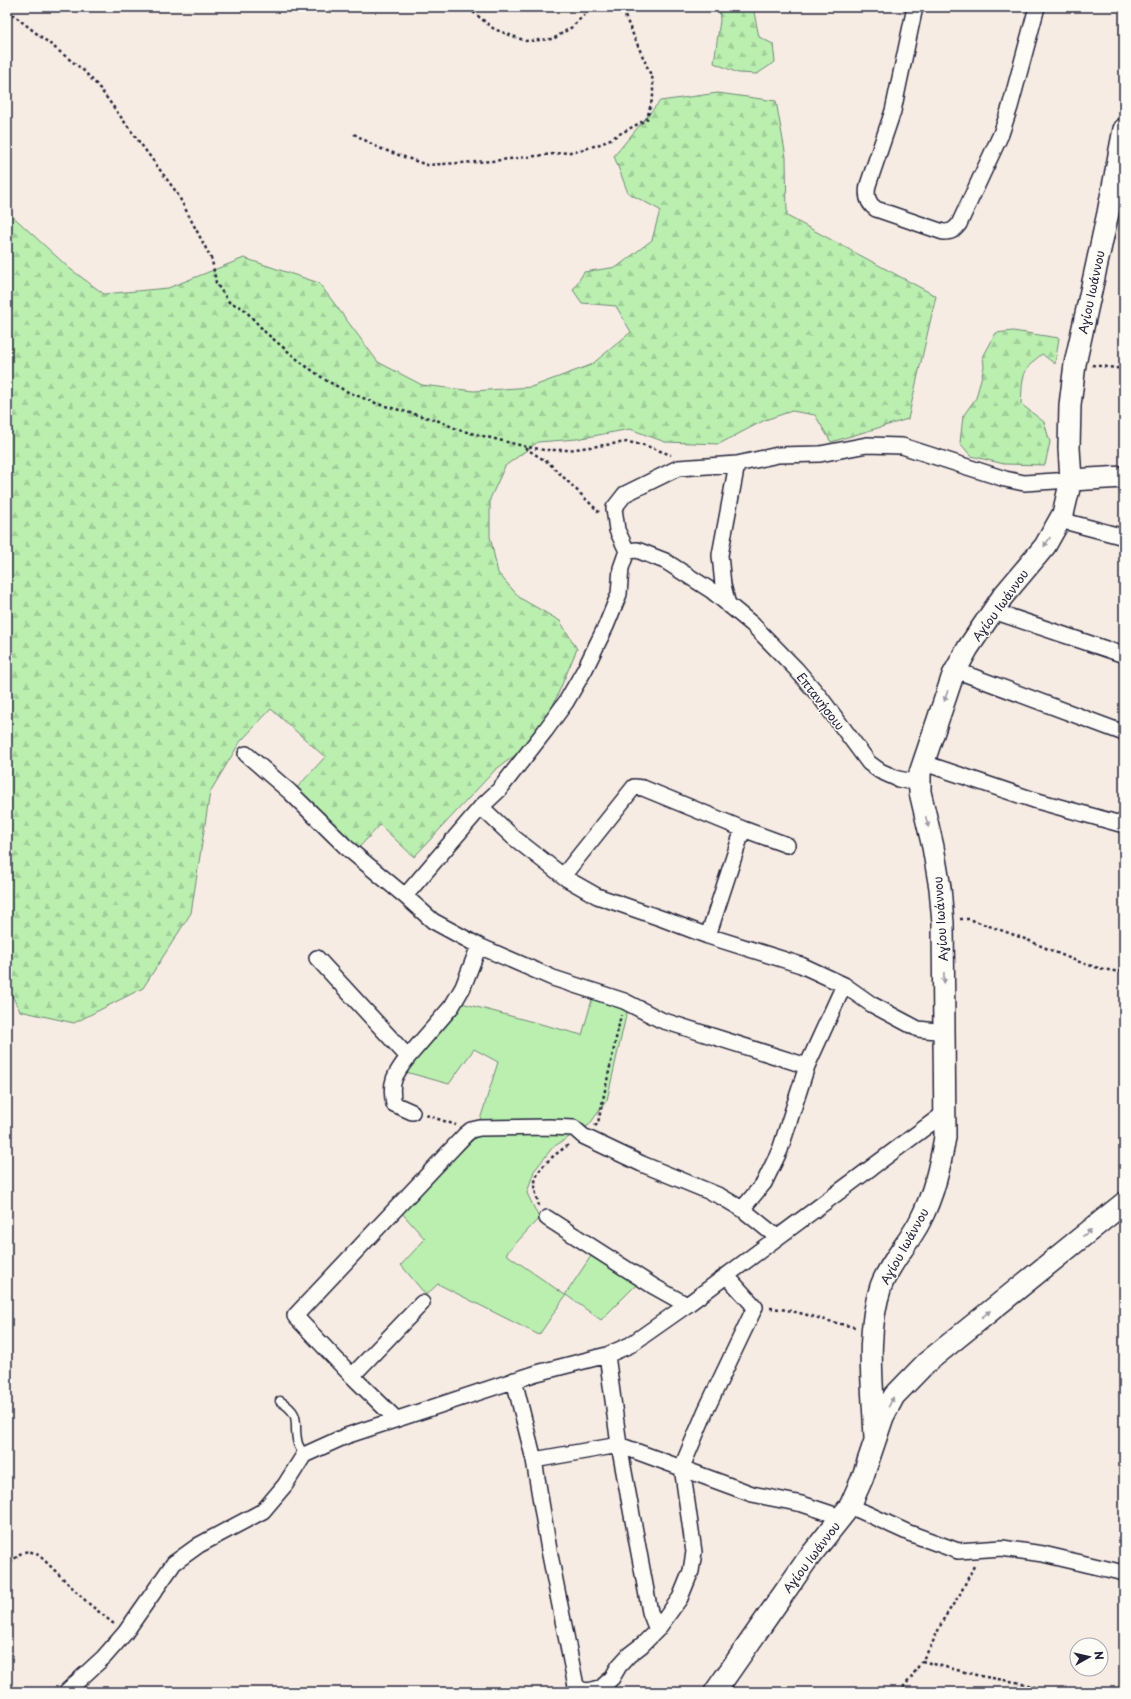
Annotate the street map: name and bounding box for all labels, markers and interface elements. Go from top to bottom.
street label: Αγίου Ιωάννου [1073,248,1109,335]
one-way arrow [1043,537,1051,547]
street label: Αγίου Ιωάννου [968,565,1032,645]
street label: Επτανήσοιυ [793,668,849,734]
one-way arrow [942,691,948,703]
one-way arrow [924,816,930,828]
street label: Αγίου Ιωάννου [928,876,952,962]
one-way arrow [941,972,947,985]
street label: Αγίου Ιωάννου [876,1204,933,1288]
one-way arrow [1082,1228,1093,1237]
one-way arrow [981,1310,991,1319]
one-way arrow [888,1396,894,1408]
street label: Αγίου Ιωάννου [778,1518,844,1596]
north arrow [1069,1637,1109,1677]
text: N [1090,1650,1108,1661]

